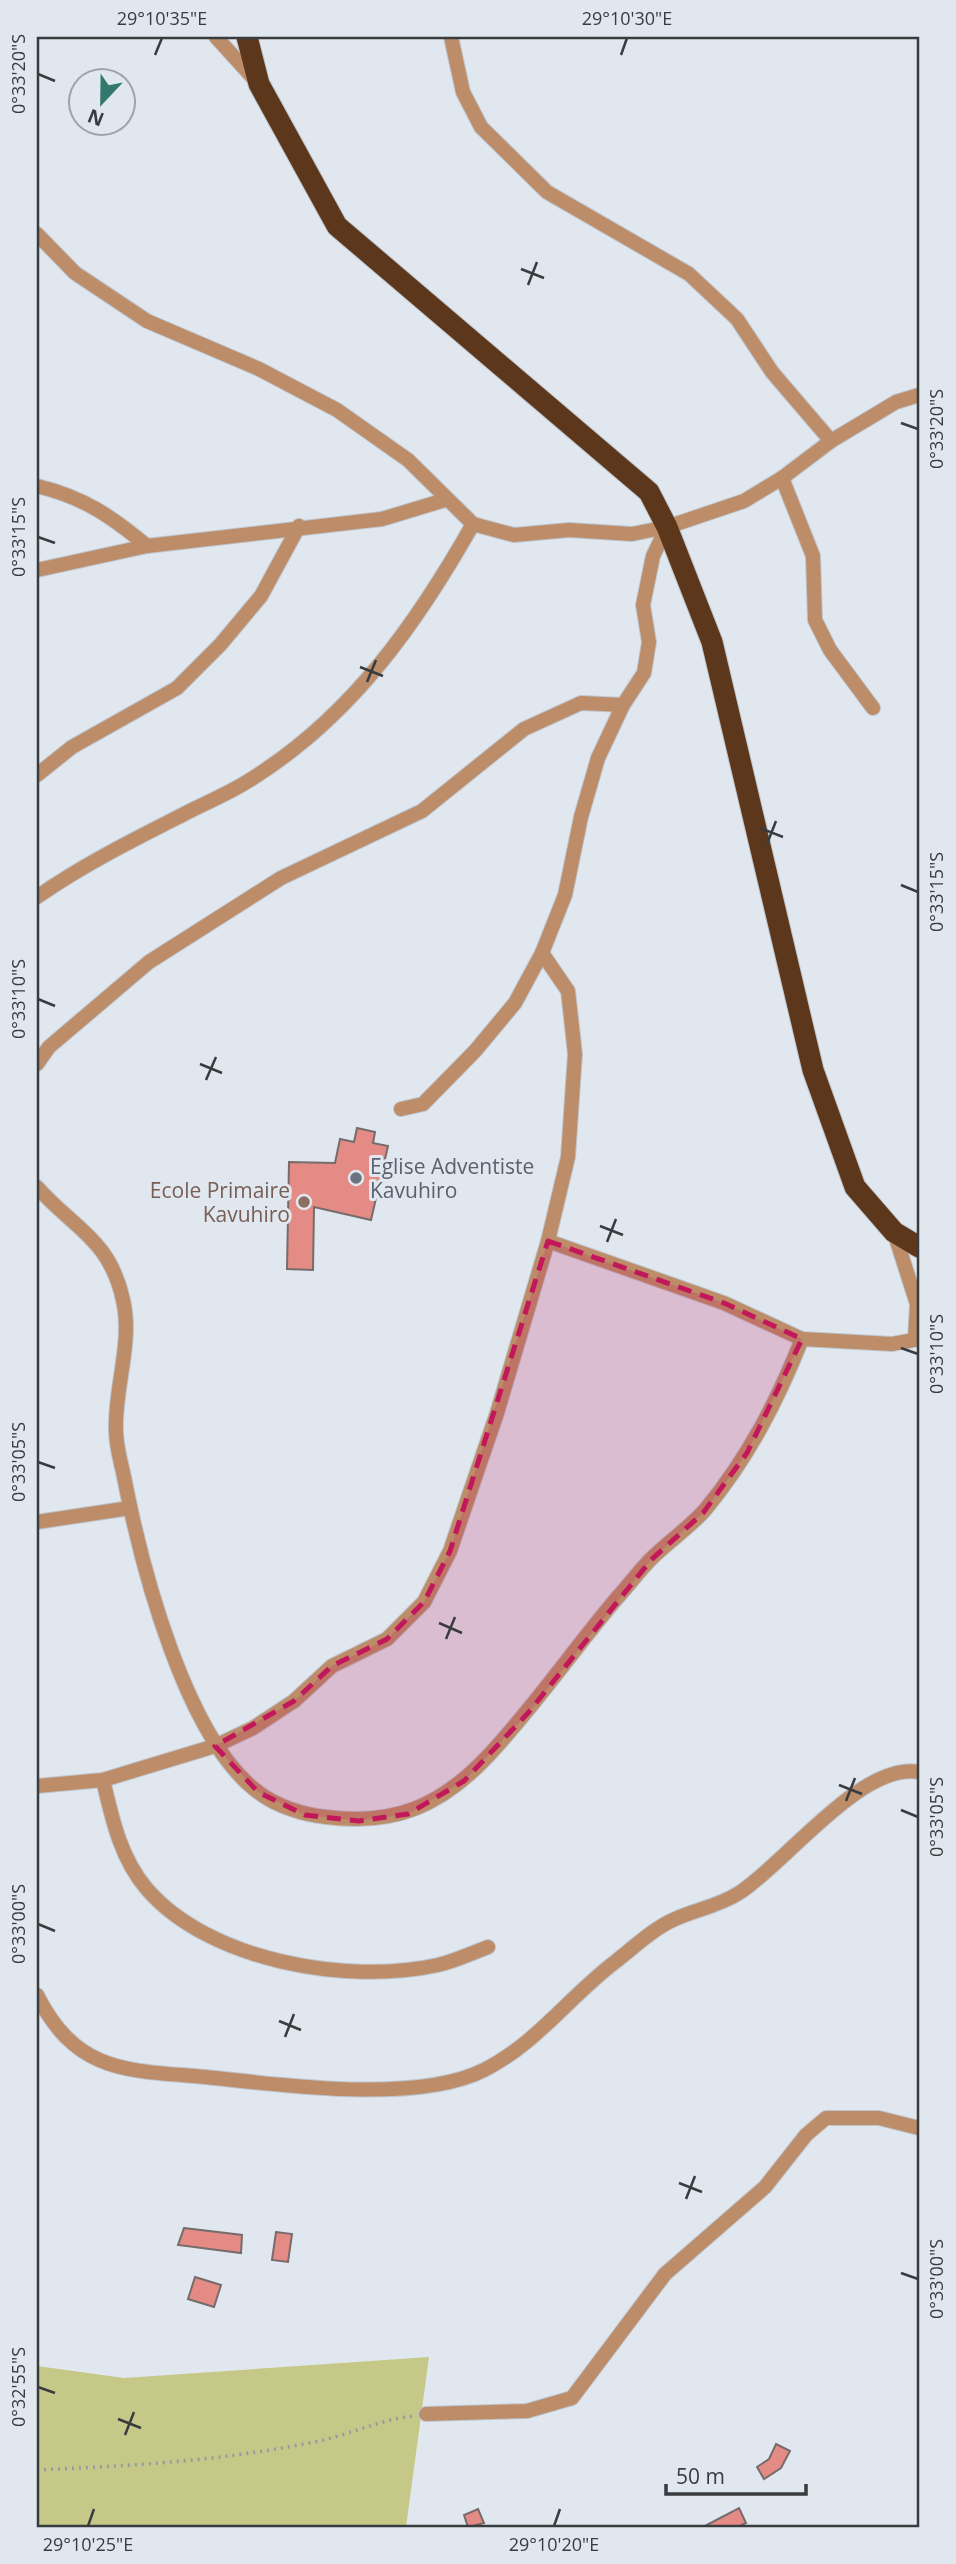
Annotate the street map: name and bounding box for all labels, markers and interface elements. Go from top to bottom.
text: 29°10'35"E [117,6,207,30]
text: 29°10'30"E [582,6,672,30]
text: 0°33'20"S [6,34,30,114]
north arrow [66,66,136,136]
text: N [84,103,108,133]
text: 0°33'20"S [924,389,948,469]
text: 0°33'15"S [6,497,30,577]
text: 0°33'15"S [924,852,948,932]
text: 0°33'10"S [6,959,30,1039]
place label: Eglise Adventiste Kavuhiro [370,1152,534,1204]
marker: Eglise Adventiste Kavuhiro [348,1170,364,1186]
place label: Ecole Primaire Kavuhiro [150,1176,290,1228]
marker: Ecole Primaire Kavuhiro [296,1194,312,1210]
text: 0°33'10"S [924,1314,948,1394]
text: 0°33'05"S [6,1422,30,1502]
text: 0°33'05"S [924,1777,948,1857]
text: 0°33'00"S [6,1884,30,1964]
text: 0°33'00"S [924,2239,948,2319]
text: 0°32'55"S [6,2347,30,2427]
scale bar [666,2452,806,2496]
text: 50 m [676,2462,725,2490]
text: 29°10'25"E [43,2532,133,2556]
text: 29°10'20"E [509,2532,599,2556]

